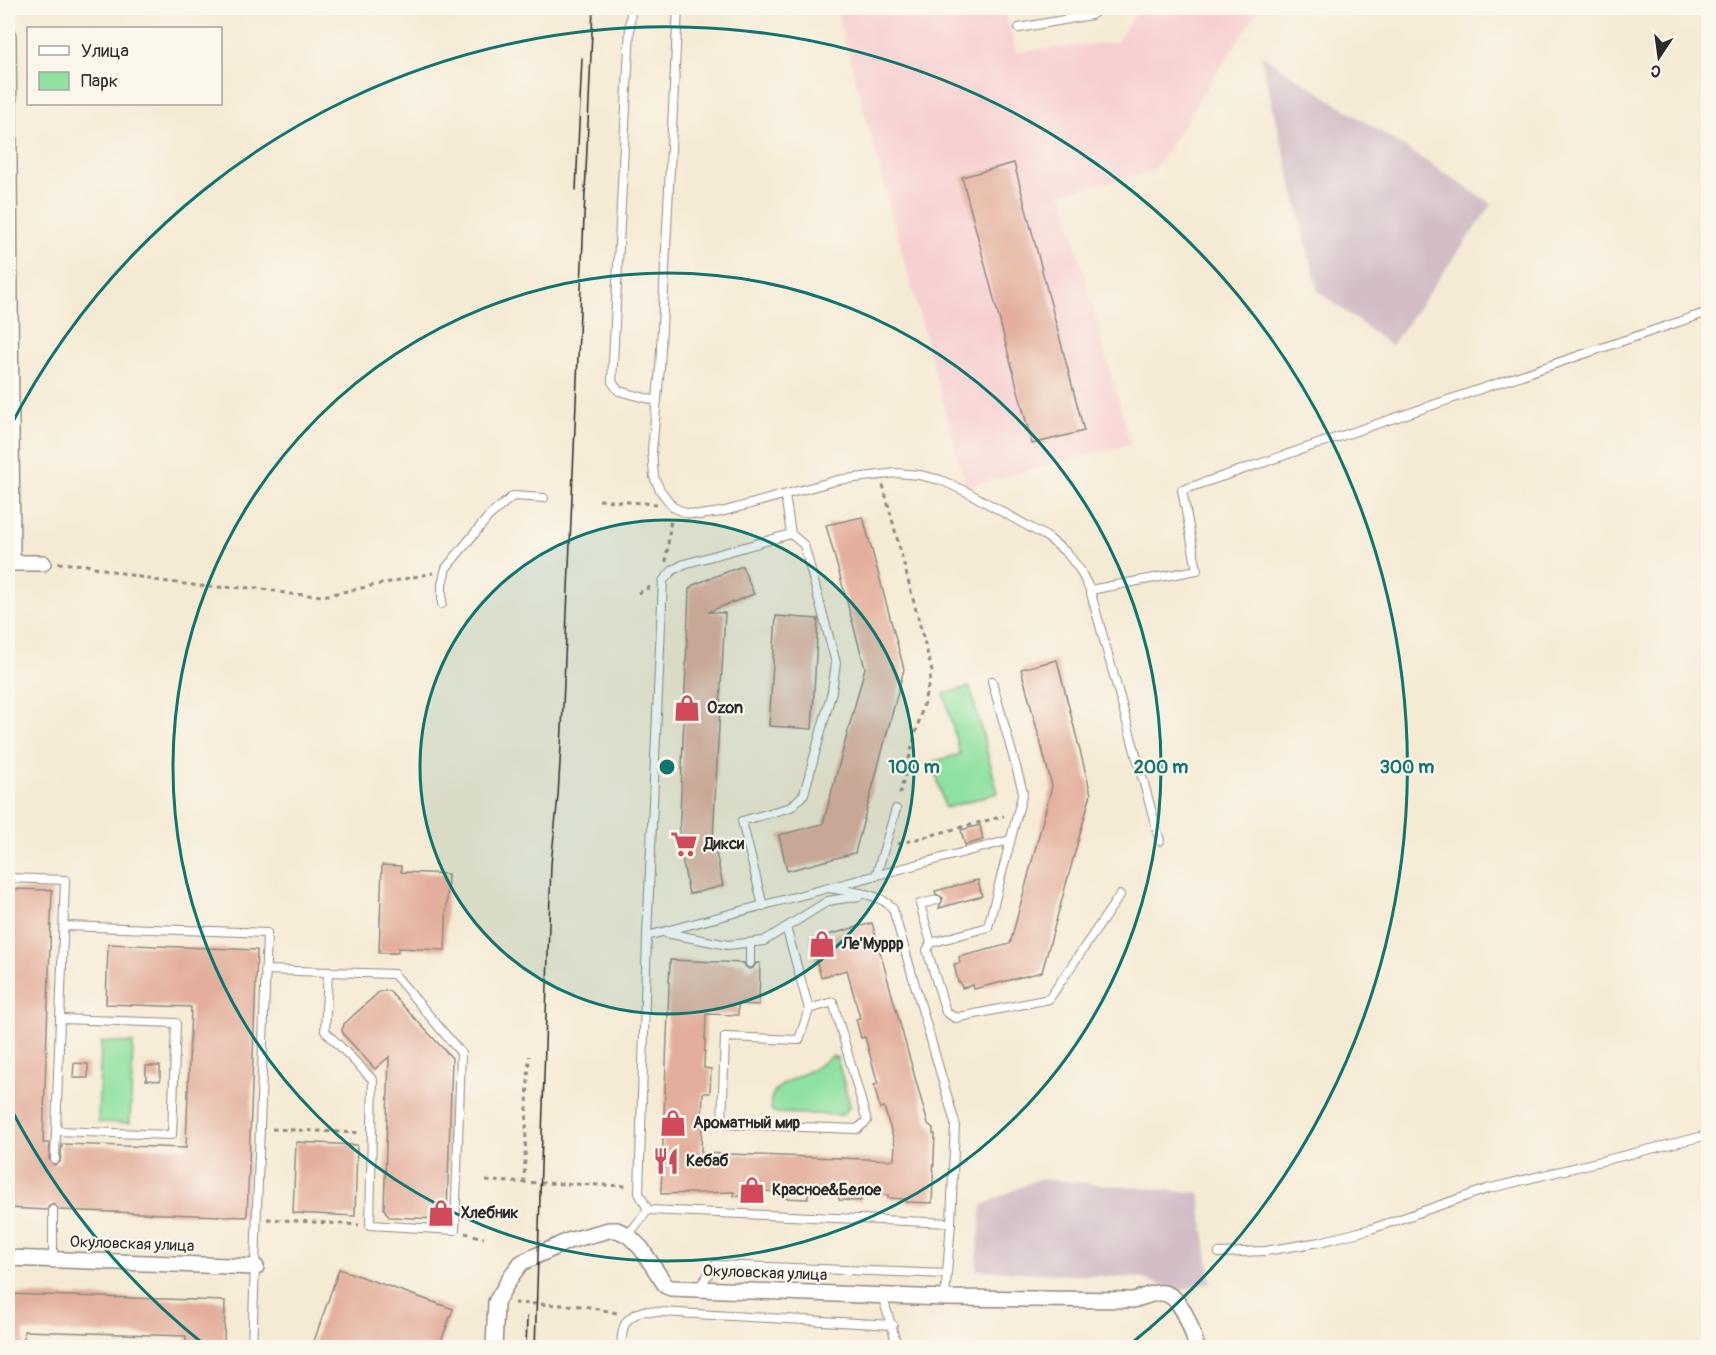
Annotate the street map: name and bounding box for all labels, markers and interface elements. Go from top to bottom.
legend [27,27,222,105]
north arrow [1629,27,1689,87]
text: Улица [81,40,129,63]
text: С [1649,60,1663,81]
text: Парк [81,70,118,93]
shop icon: Ozon [672,693,702,723]
place label: Ozon [707,698,743,718]
text: 100 m [888,756,940,779]
text: 200 m [1134,756,1188,779]
text: 300 m [1380,756,1434,779]
centre of rings [657,757,677,777]
supermarket icon: Дикси [669,829,699,859]
place label: Дикси [703,834,745,854]
shop icon: Ле'Муррр [807,929,837,959]
place label: Ле'Муррр [841,934,904,954]
shop icon: Ароматный мир [658,1108,688,1138]
place label: Ароматный мир [693,1113,801,1133]
restaurant icon: Кебаб [651,1146,681,1176]
place label: Кебаб [686,1151,729,1171]
shop icon: Красное&Белое [737,1175,767,1205]
place label: Красное&Белое [772,1180,882,1200]
shop icon: Хлебник [426,1198,456,1228]
place label: Хлебник [461,1203,518,1223]
street label: Окуловская улица [69,1232,195,1256]
street label: Окуловская улица [702,1261,828,1285]

